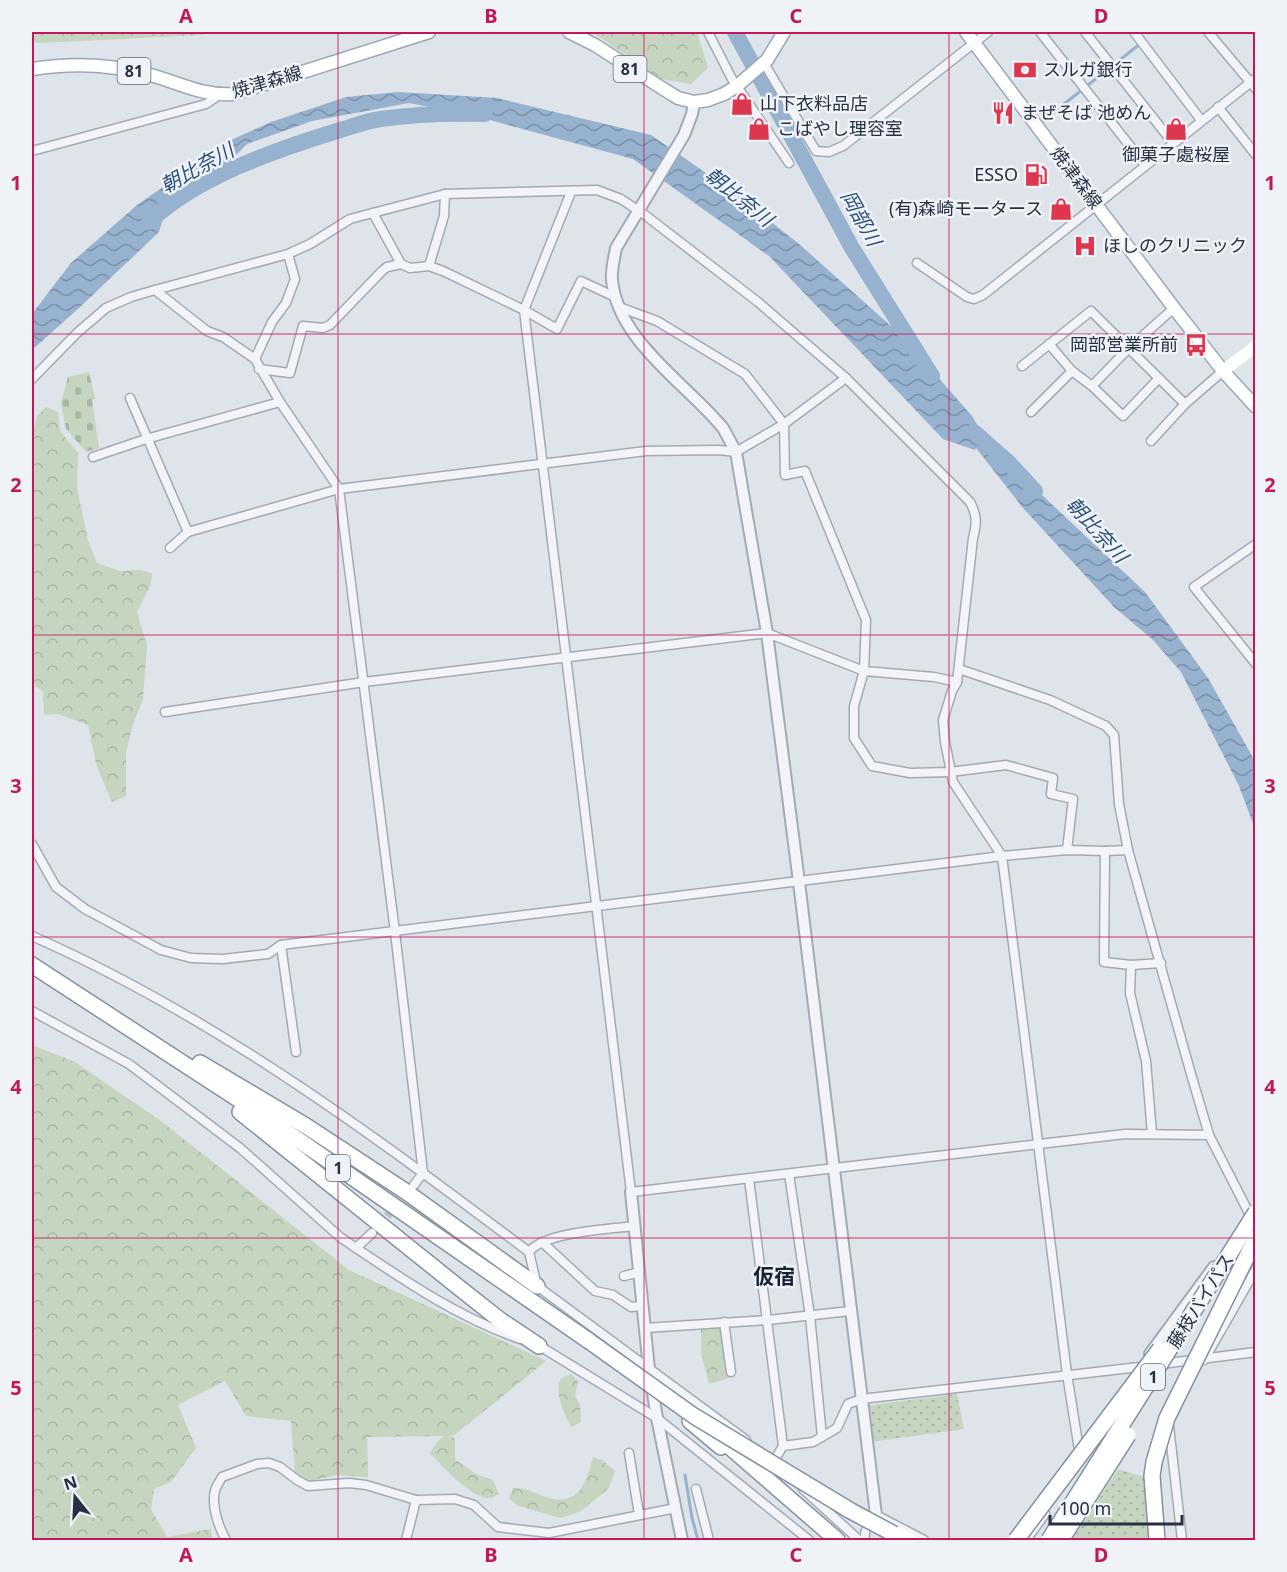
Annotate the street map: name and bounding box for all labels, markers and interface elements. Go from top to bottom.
text: A [179,2,193,29]
text: B [484,2,498,29]
text: C [790,2,803,29]
text: D [1094,2,1108,29]
road number: 81 [614,56,646,82]
bank icon: スルガ銀行 [1012,57,1038,83]
place label: スルガ銀行 [1043,57,1132,81]
road number: 81 [118,58,150,84]
street label: 焼津森線 [229,60,305,102]
shop icon: 山下衣料品店 [729,91,755,117]
place label: 山下衣料品店 [760,91,868,115]
restaurant icon: まぜそば 池めん [990,100,1016,126]
place label: まぜそば 池めん [1021,100,1151,124]
shop icon: こばやし理容室 [746,116,772,142]
place label: こばやし理容室 [777,116,903,140]
shop icon: 御菓子處桜屋 [1163,116,1189,142]
water label: 朝比奈川 [155,135,240,199]
street label: 焼津森線 [1046,141,1108,213]
place label: 御菓子處桜屋 [1122,142,1230,166]
water label: 朝比奈川 [700,161,780,234]
place label: ESSO [974,162,1018,186]
fuel station icon: ESSO [1023,162,1049,188]
text: 1 [10,169,22,196]
text: 1 [1264,169,1276,196]
water label: 岡部川 [835,185,889,252]
place label: (有)森崎モータース [889,196,1043,220]
shop icon: (有)森崎モータース [1048,196,1074,222]
hospital icon: ほしのクリニック [1072,233,1098,259]
place label: ほしのクリニック [1103,233,1247,257]
place label: 岡部営業所前 [1070,332,1178,356]
bus stop icon: 岡部営業所前 [1183,332,1209,358]
text: 2 [10,471,22,498]
text: 2 [1264,471,1276,498]
water label: 朝比奈川 [1061,491,1136,570]
text: 3 [10,772,22,799]
text: 3 [1264,772,1276,799]
text: 4 [10,1073,22,1100]
text: 4 [1264,1073,1276,1100]
road number: 1 [326,1155,350,1181]
street label: 藤枝バイパス [1161,1248,1239,1352]
district label: 仮宿 [753,1262,795,1290]
road number: 1 [1141,1364,1165,1390]
text: 5 [10,1374,22,1401]
text: 5 [1264,1374,1276,1401]
north arrow [45,1467,105,1527]
text: N [61,1470,80,1495]
scale bar [1050,1488,1182,1526]
text: 100 m [1059,1496,1111,1520]
text: A [179,1541,193,1568]
text: B [484,1541,498,1568]
text: C [790,1541,803,1568]
text: D [1094,1541,1108,1568]

